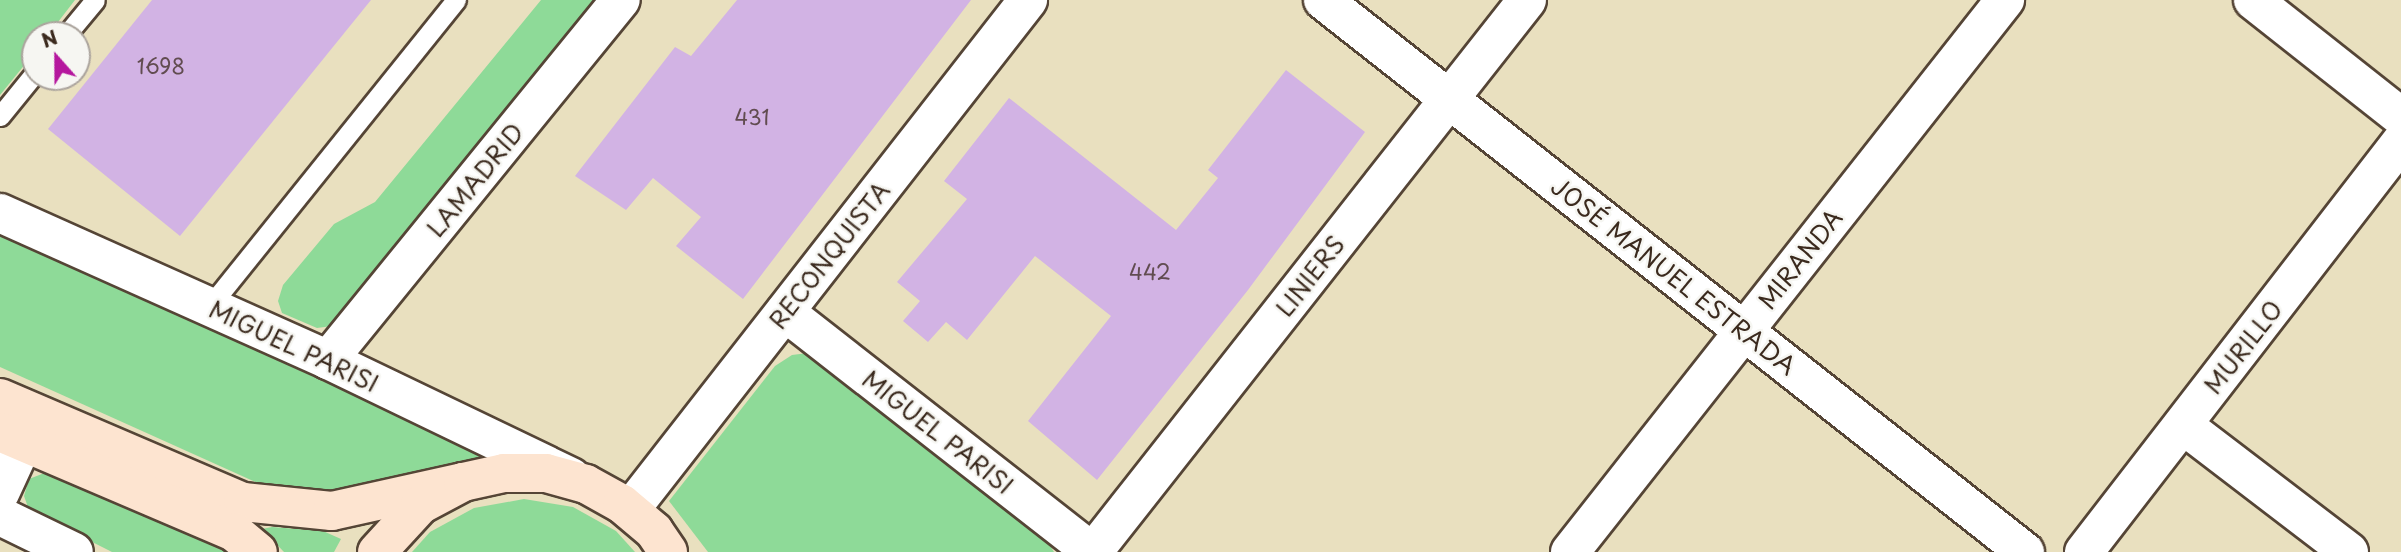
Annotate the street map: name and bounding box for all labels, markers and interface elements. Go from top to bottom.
north arrow [21,21,91,91]
text: N [37,22,61,54]
house number: 1698 [137,52,185,78]
house number: 431 [734,103,770,129]
street label: LAMADRID [421,118,529,242]
street label: JOSÉ MANUEL ESTRADA [1545,171,1803,381]
street label: RECONQUISTA [763,176,895,334]
street label: MIRANDA [1752,204,1848,314]
street label: LINIERS [1270,230,1350,322]
house number: 442 [1129,258,1171,284]
street label: MIGUEL PARISI [206,295,382,397]
street label: MURILLO [2198,295,2288,399]
street label: MIGUEL PARISI [858,365,1018,499]

